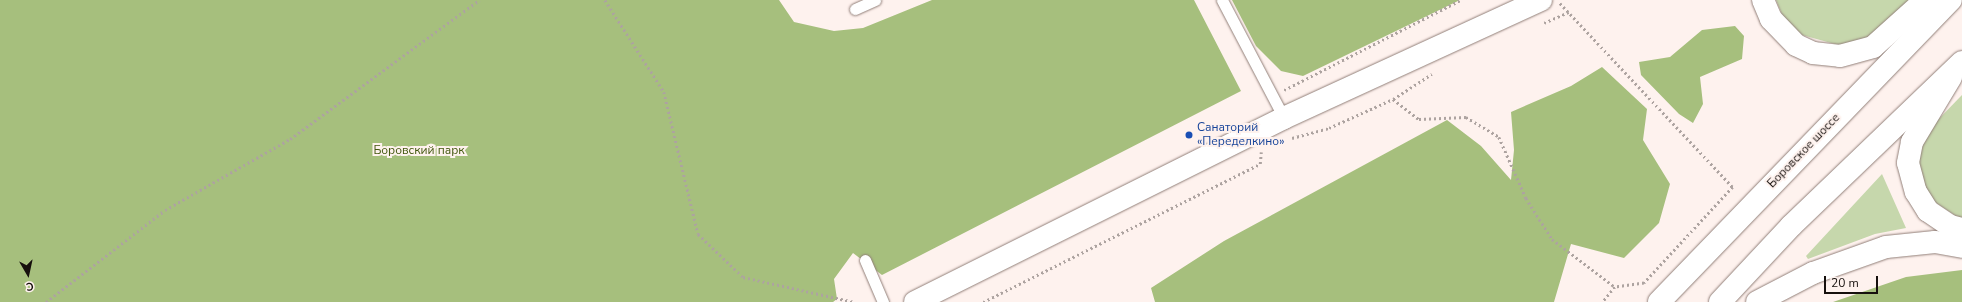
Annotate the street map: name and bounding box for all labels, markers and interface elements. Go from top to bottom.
street label: Боровское шоссе [1765,111,1843,191]
place label: Санаторий «Переделкино» [1197,121,1285,149]
marker: Санаторий «Переделкино» [1184,130,1194,140]
park label: Боровский парк [373,144,465,158]
north arrow [8,254,48,294]
scale bar [1826,268,1880,294]
text: 20 m [1831,275,1859,291]
text: С [25,278,35,294]

